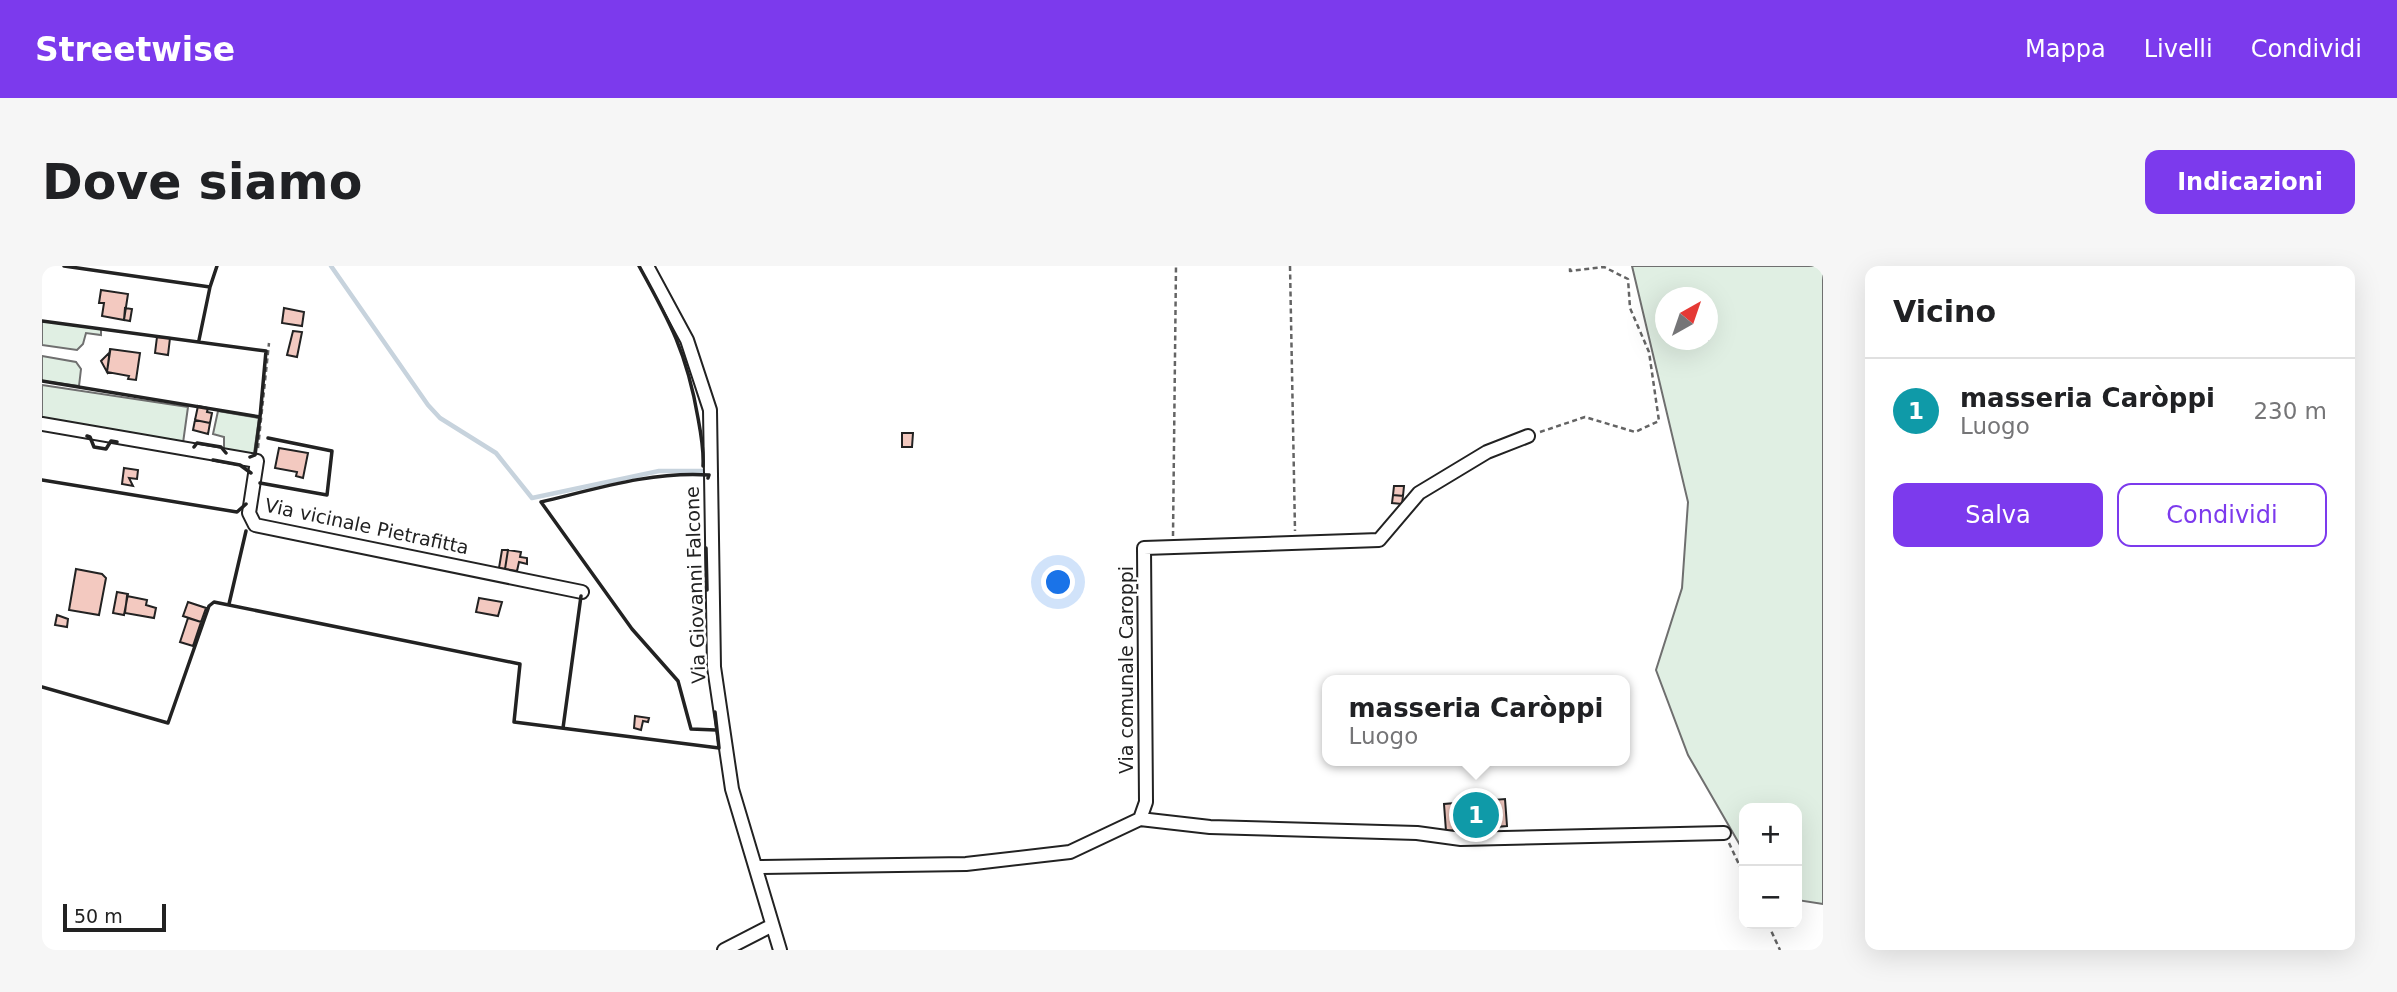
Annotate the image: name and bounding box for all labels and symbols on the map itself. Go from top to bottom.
north arrow [1655,287,1718,350]
street label: Via Giovanni Falcone [681,486,709,684]
street label: Via vicinale Pietrafitta [263,494,471,558]
your location [1041,565,1075,599]
street label: Via comunale Caroppi [1115,566,1137,774]
pin: 1 [1453,789,1499,841]
scale bar [63,901,166,933]

